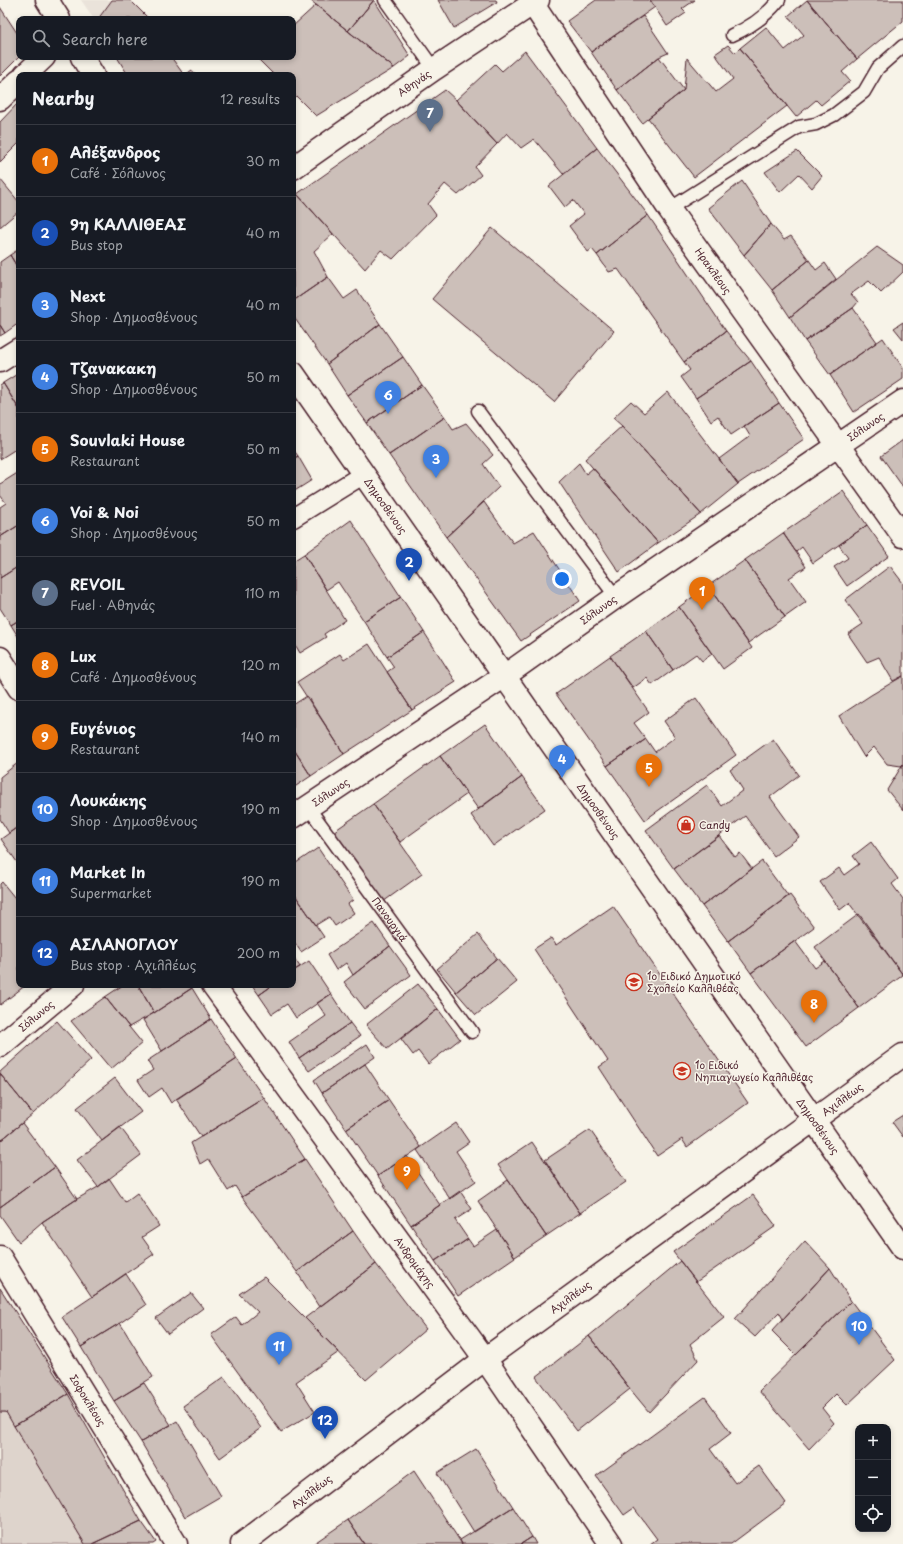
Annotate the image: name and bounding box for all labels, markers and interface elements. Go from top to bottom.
search box [16,16,296,60]
icon: search [30,27,52,49]
text: Search here [62,27,148,50]
street label: Αθηνάς [394,66,433,99]
text: Nearby [32,85,94,111]
text: 12 results [220,89,280,108]
pin: 7 [417,99,443,132]
text: Αλέξανδρος [70,140,160,163]
text: 1 [42,151,48,170]
text: 30 m [246,151,280,170]
text: Café · Σόλωνος [70,163,166,182]
text: 9η ΚΑΛΛΙΘΕΑΣ [70,212,186,235]
text: 2 [40,223,50,242]
text: 40 m [246,223,280,242]
text: Bus stop [70,235,123,254]
street label: Ηρακλέους [692,244,735,297]
text: Next [70,284,106,307]
text: 3 [41,295,49,314]
text: 40 m [246,295,280,314]
text: Shop · Δημοσθένους [70,307,198,326]
text: Τζανακακη [70,356,156,379]
text: 4 [41,367,49,386]
text: 50 m [246,367,280,386]
text: Shop · Δημοσθένους [70,379,198,398]
pin: 6 [375,381,401,414]
street label: Σόλωνος [844,408,887,444]
text: Souvlaki House [70,428,185,451]
text: 5 [41,439,49,458]
text: 50 m [246,439,280,458]
pin: 3 [423,445,449,478]
text: Restaurant [70,451,140,470]
street label: Δημοσθένους [361,474,411,537]
text: Voi & Noi [70,500,139,523]
text: 6 [40,511,50,530]
text: 50 m [246,511,280,530]
text: Shop · Δημοσθένους [70,523,198,542]
pin: 2 [396,548,422,581]
your location [552,569,572,589]
text: REVOIL [70,572,125,595]
pin: 1 [689,577,715,610]
text: 7 [41,583,49,602]
text: 110 m [245,583,280,602]
street label: Σόλωνος [577,591,619,627]
text: Fuel · Αθηνάς [70,595,155,614]
text: Lux [70,644,96,667]
text: 8 [41,655,49,674]
text: 120 m [241,655,280,674]
text: Café · Δημοσθένους [70,667,197,686]
text: Ευγένιος [70,716,136,739]
text: 9 [41,727,49,746]
text: 140 m [241,727,280,746]
text: Restaurant [70,739,140,758]
pin: 4 [549,745,575,778]
pin: 5 [636,754,662,787]
street label: Σόλωνος [309,774,352,809]
street label: Δημοσθένους [574,780,624,842]
text: Λουκάκης [70,788,147,811]
text: 10 [37,799,53,818]
text: 190 m [241,799,280,818]
text: Shop · Δημοσθένους [70,811,198,830]
shop icon: Candy [676,815,696,835]
place label: Candy [699,817,731,832]
text: Market In [70,860,145,883]
text: 11 [39,871,51,890]
text: 190 m [241,871,280,890]
text: Supermarket [70,883,152,902]
street label: Πανουργιά [369,894,412,945]
text: ΑΣΛΑΝΟΓΛΟΥ [70,932,178,955]
text: 12 [37,943,53,962]
text: 200 m [237,943,280,962]
text: Bus stop · Αχιλλέως [70,955,196,974]
place label: 1ο Ειδικό Δημοτικό Σχολείο Καλλιθέας [647,968,741,995]
school or university icon: 1ο Ειδικό Δημοτικό Σχολείο Καλλιθέας [624,972,644,992]
pin: 8 [801,990,827,1023]
street label: Σόλωνος [15,996,57,1035]
place label: 1ο Ειδικό Νηπιαγωγείο Καλλιθέας [695,1057,813,1084]
school or university icon: 1ο Ειδικό Νηπιαγωγείο Καλλιθέας [672,1061,692,1081]
street label: Αχιλλέως [818,1079,865,1119]
street label: Δημοσθένους [794,1095,843,1157]
pin: 9 [394,1157,420,1190]
street label: Ανδρομάχης [391,1233,439,1291]
street label: Αχιλλέως [546,1276,594,1317]
pin: 10 [846,1312,872,1345]
pin: 11 [266,1332,292,1365]
street label: Σοφοκλέους [67,1371,110,1429]
pin: 12 [312,1406,338,1439]
map controls [855,1424,891,1532]
button: + [855,1424,891,1460]
button: − [855,1460,891,1496]
street label: Αχιλλέως [287,1471,334,1511]
button: locate [855,1496,891,1532]

